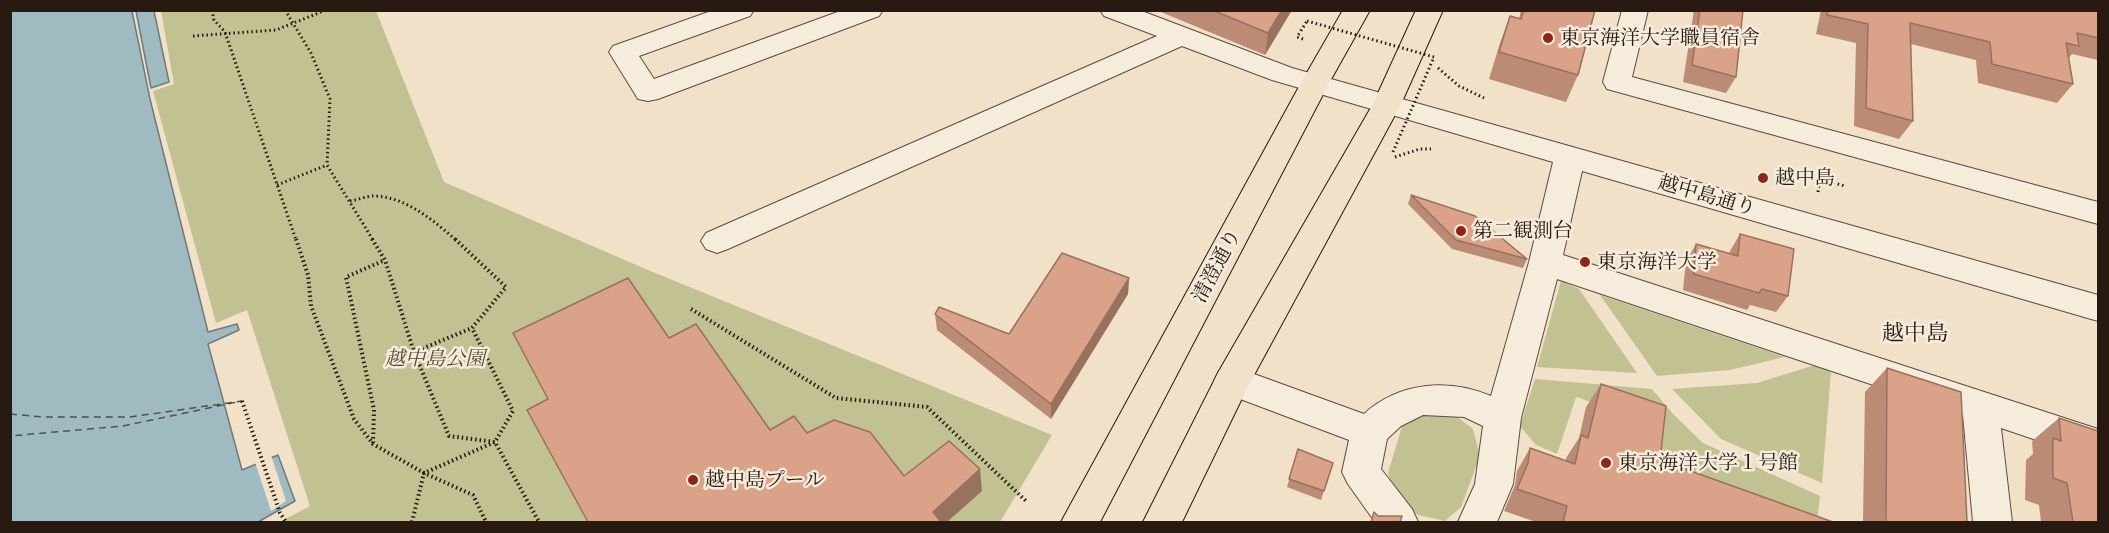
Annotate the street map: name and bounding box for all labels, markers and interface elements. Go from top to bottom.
place label: 東京海洋大学職員宿舎 [1560,26,1760,50]
marker: 東京海洋大学職員宿舎 [1541,31,1555,45]
place label: 越中島 [1775,166,1835,190]
street label: 越中島通り [1656,171,1758,221]
marker: 越中島 [1756,171,1770,185]
place label: 第二観測台 [1473,219,1573,243]
marker: 第二観測台 [1454,224,1468,238]
street label: 清澄通り [1188,225,1246,307]
place label: 東京海洋大学 [1597,250,1717,274]
marker: 東京海洋大学 [1578,255,1592,269]
district label: 越中島 [1882,321,1948,347]
park label: 越中島公園 [385,347,485,371]
place label: 東京海洋大学１号館 [1618,451,1798,475]
marker: 東京海洋大学１号館 [1599,456,1613,470]
place label: 越中島プール [705,468,824,492]
marker: 越中島プール [686,473,700,487]

